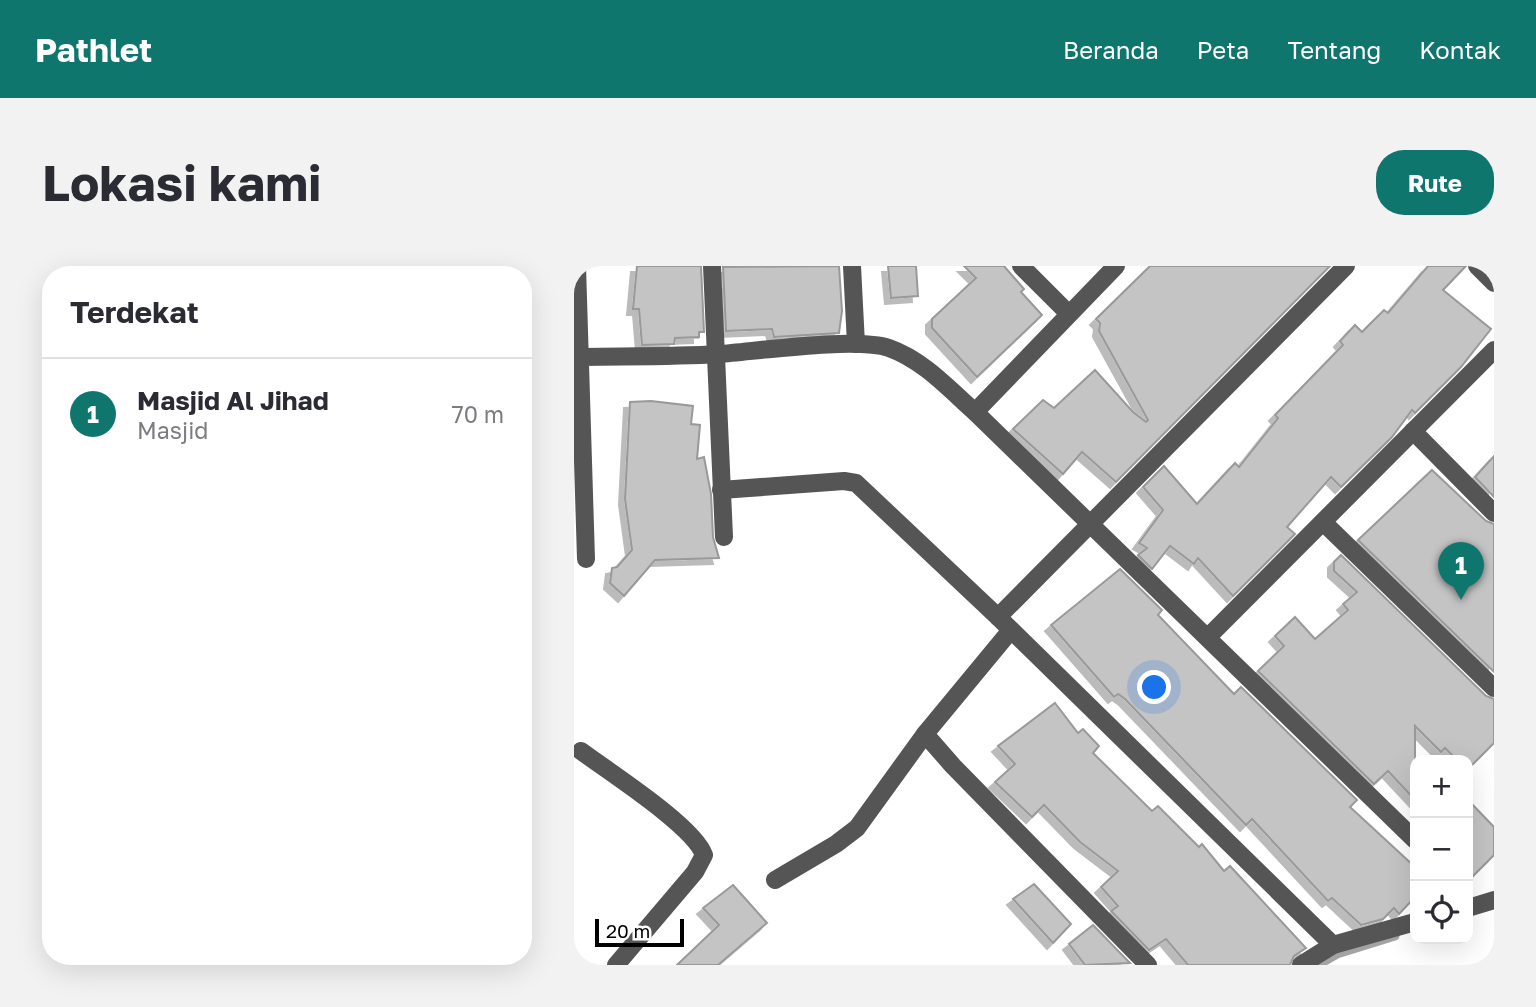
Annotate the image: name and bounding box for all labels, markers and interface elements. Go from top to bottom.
text: Pathlet [35,30,152,69]
text: Beranda [1063,35,1159,64]
text: Peta [1197,35,1249,64]
text: Tentang [1287,35,1381,64]
text: Kontak [1419,35,1501,64]
button: Rute [1376,150,1494,215]
text: Lokasi kami [42,153,321,212]
text: Terdekat [70,294,199,330]
text: Masjid Al Jihad [137,385,329,416]
text: 1 [87,400,99,428]
text: 70 m [451,400,504,428]
text: Masjid [137,416,208,444]
pin: 1 [1438,542,1484,600]
your location [1137,670,1171,704]
map controls [1410,755,1473,944]
button: + [1410,755,1473,818]
button: − [1410,818,1473,881]
button: locate [1410,881,1473,944]
scale bar [595,916,684,948]
text: 20 m [606,919,650,942]

